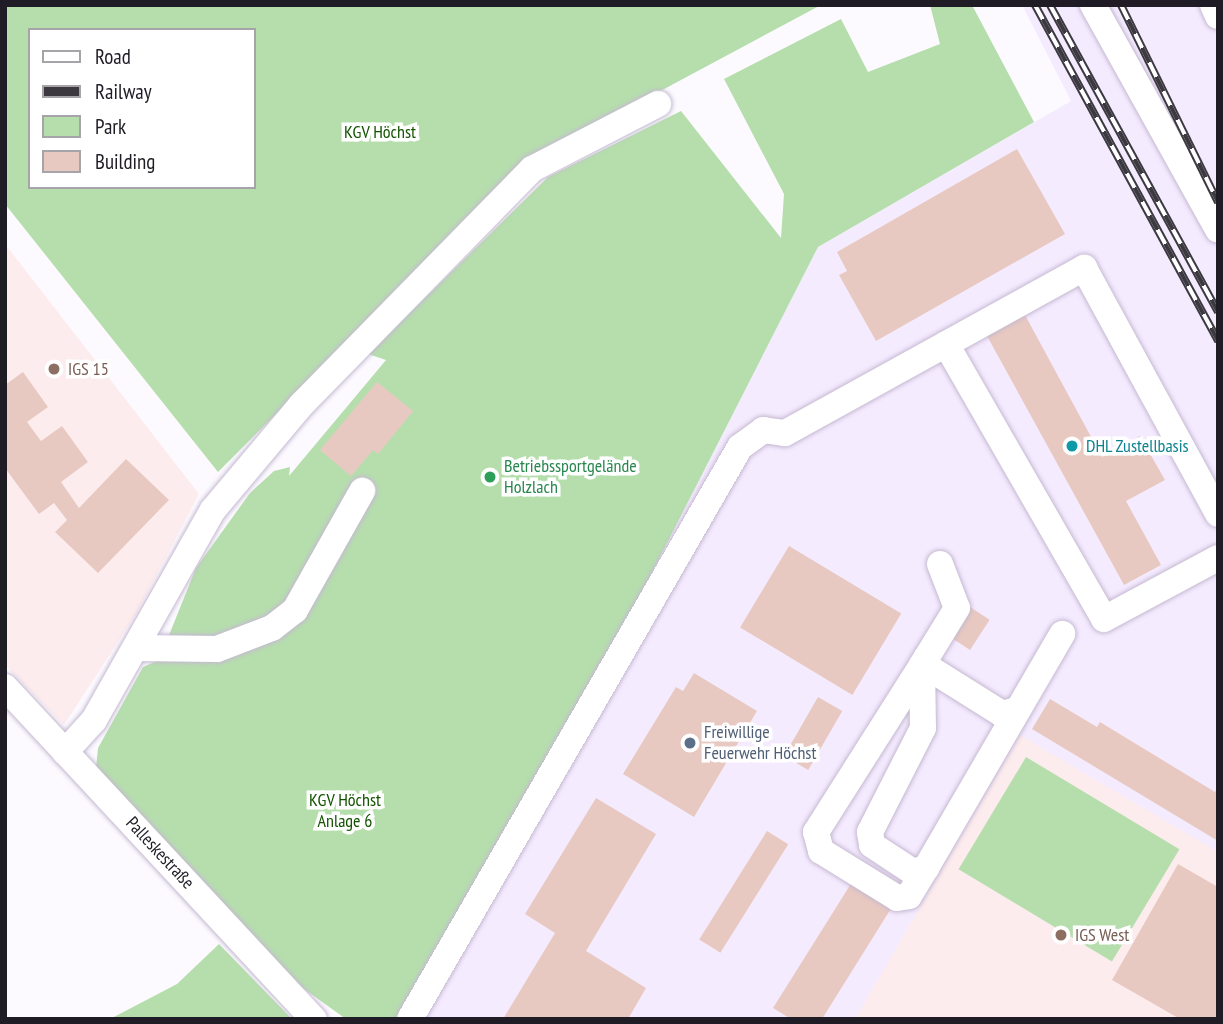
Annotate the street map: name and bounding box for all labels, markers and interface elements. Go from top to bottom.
legend [28,28,256,189]
text: Road [95,43,131,70]
text: Railway [95,78,152,105]
text: Park [95,113,126,140]
park label: KGV Höchst [344,121,416,143]
text: Building [95,148,155,175]
place label: IGS 15 [68,358,109,380]
marker: IGS 15 [46,361,62,377]
place label: DHL Zustellbasis [1086,435,1190,457]
marker: DHL Zustellbasis [1064,438,1080,454]
place label: Betriebssportgelände Holzlach [504,456,637,498]
marker: Betriebssportgelände Holzlach [482,469,498,485]
place label: Freiwillige Feuerwehr Höchst [704,722,816,764]
marker: Freiwillige Feuerwehr Höchst [682,735,698,751]
park label: KGV Höchst Anlage 6 [309,790,381,832]
street label: Palleskestraße [121,813,199,893]
place label: IGS West [1075,924,1129,946]
marker: IGS West [1053,927,1069,943]

